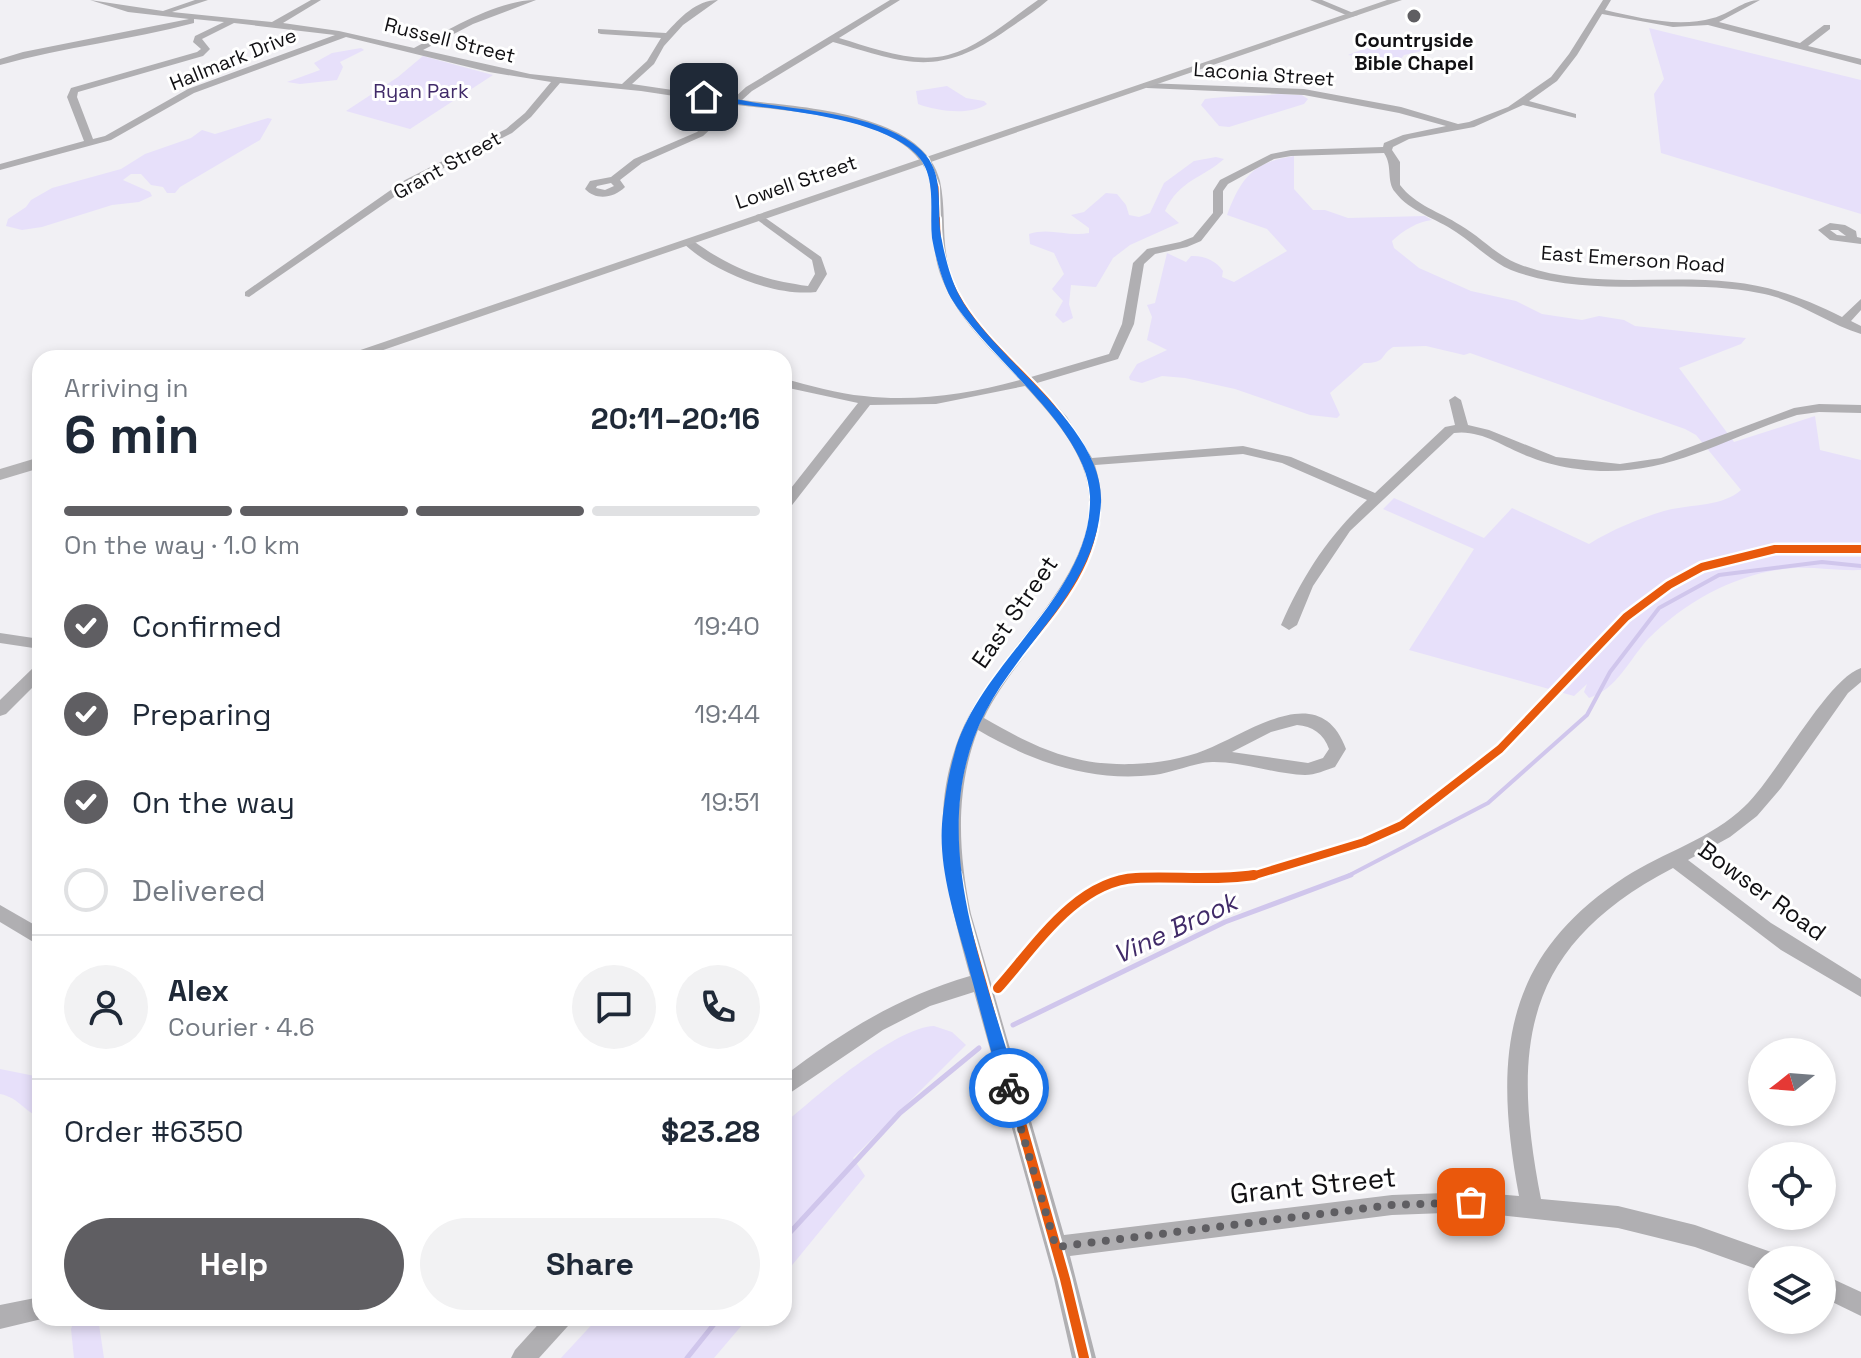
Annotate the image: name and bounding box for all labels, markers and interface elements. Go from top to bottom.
marker: Countryside Bible Chapel [1405,7,1423,25]
street label: Russell Street [382,11,518,69]
street label: Hallmark Drive [166,22,300,96]
place label: Countryside Bible Chapel [1354,27,1474,76]
street label: Laconia Street [1193,56,1335,92]
pin [670,63,738,131]
icon: home [682,75,726,119]
park label: Ryan Park [373,78,469,104]
street label: Grant Street [389,125,505,205]
street label: Lowell Street [732,149,860,215]
street label: East Emerson Road [1540,240,1726,278]
text: Arriving in [64,371,188,405]
text: 20:11–20:16 [591,399,760,438]
text: 6 min [64,402,200,468]
text: On the way · 1.0 km [64,528,300,562]
street label: East Street [965,550,1065,674]
icon: check [64,604,108,648]
text: Confirmed [132,607,282,646]
text: 19:40 [694,609,760,643]
icon: check [64,692,108,736]
text: Preparing [132,695,271,734]
text: 19:44 [694,697,760,731]
icon: check [64,780,108,824]
text: On the way [132,783,295,822]
text: 19:51 [701,785,760,819]
street label: Bowser Road [1692,834,1832,947]
text: Delivered [132,871,266,910]
water label: Vine Brook [1107,883,1245,972]
button: person [64,965,148,1049]
button: chat [572,965,656,1049]
button: phone [676,965,760,1049]
text: Alex [168,971,229,1010]
text: Courier · 4.6 [168,1010,315,1044]
north arrow [1748,1038,1836,1126]
map controls [1748,1038,1836,1334]
courier [969,1048,1049,1128]
icon: bike [987,1066,1031,1110]
text: Order #6350 [64,1112,243,1151]
text: $23.28 [661,1112,760,1151]
button: locate [1748,1142,1836,1230]
street label: Grant Street [1228,1158,1398,1212]
pin [1437,1168,1505,1236]
icon: bag [1449,1180,1493,1224]
button: Help [64,1218,404,1310]
button: Share [420,1218,760,1310]
button: layers [1748,1246,1836,1334]

